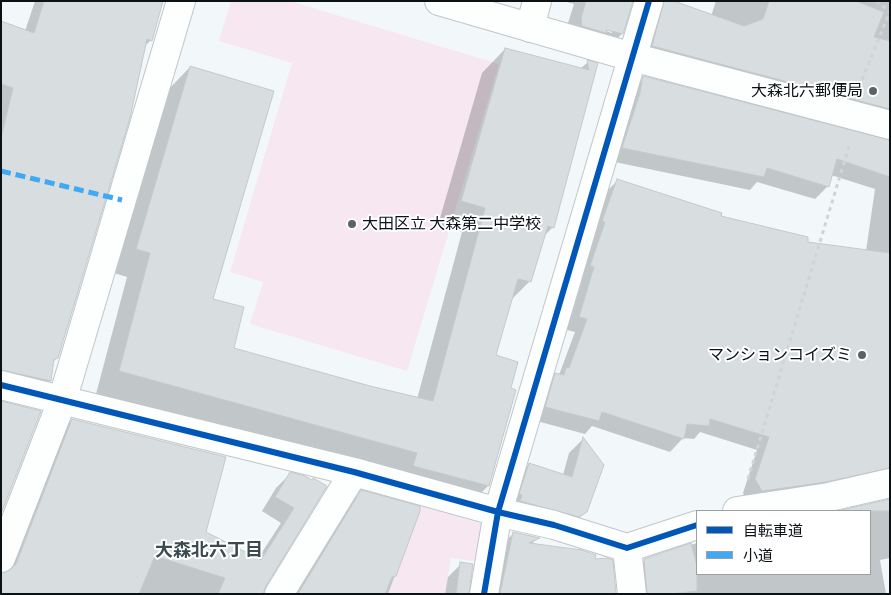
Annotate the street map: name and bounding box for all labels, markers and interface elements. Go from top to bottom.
place label: 大森北六郵便局 [751,81,863,101]
marker: 大森北六郵便局 [867,85,879,97]
place label: 大田区立 大森第二中学校 [362,214,541,234]
marker: 大田区立 大森第二中学校 [346,218,358,230]
place label: マンションコイズミ [708,345,852,365]
marker: マンションコイズミ [856,349,868,361]
legend [696,510,871,575]
text: 自転車道 [743,521,803,539]
district label: 大森北六丁目 [155,539,263,561]
text: 小道 [743,546,773,564]

